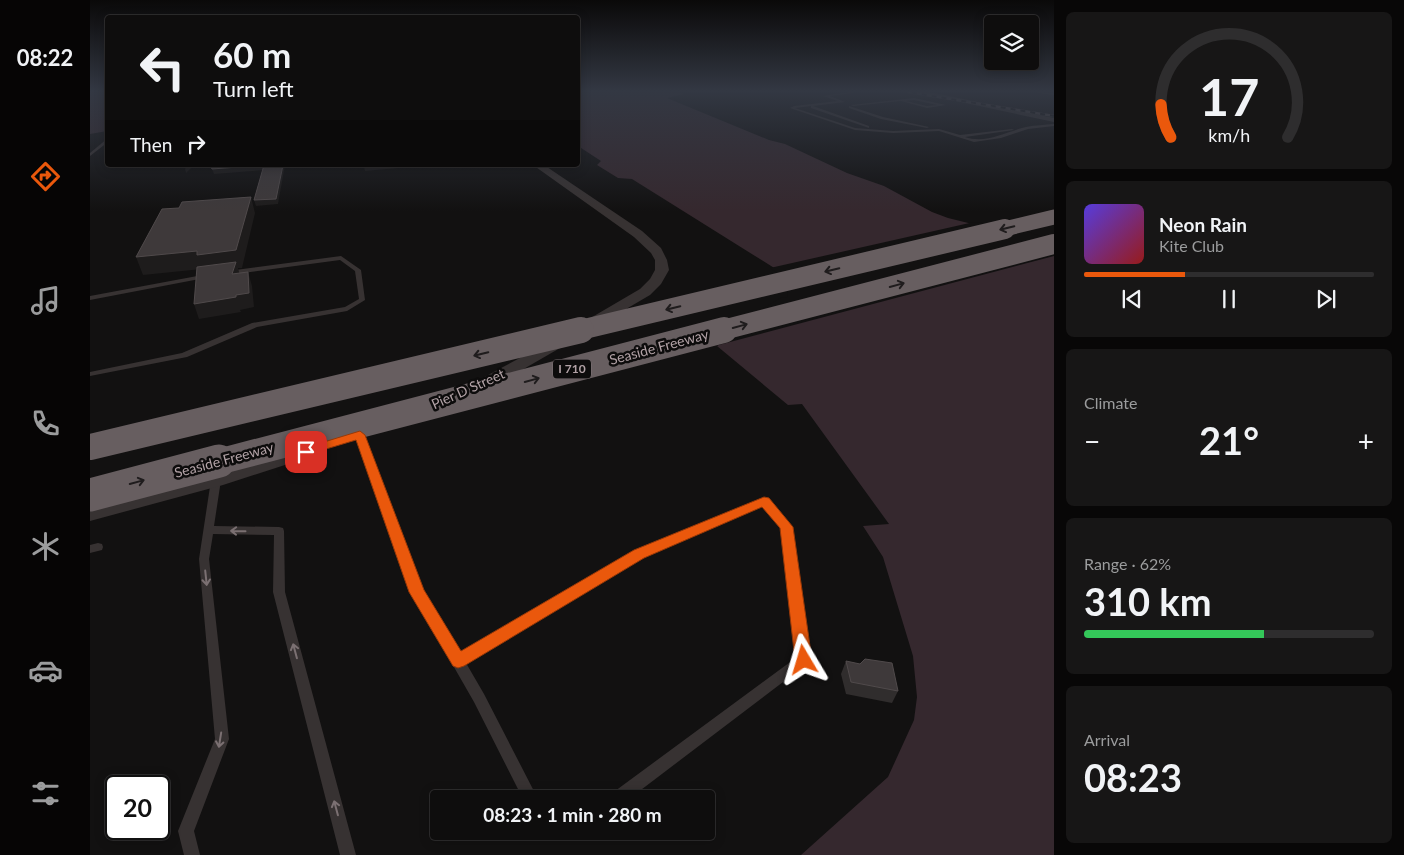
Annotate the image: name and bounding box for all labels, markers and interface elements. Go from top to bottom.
map controls [984,15,1039,70]
button: layers [984,15,1039,70]
text: 60 m [213,33,291,75]
icon: left [130,35,195,100]
text: 08:22 [17,44,73,71]
text: 17 [1199,65,1259,127]
text: Turn left [213,75,294,102]
text: km/h [1208,124,1250,146]
icon: right [182,130,210,158]
text: Then [130,133,172,156]
icon: directions [28,159,63,194]
text: Neon Rain [1159,213,1247,236]
one-way arrow [999,224,1015,233]
text: Kite Club [1159,236,1224,255]
one-way arrow [824,266,840,275]
one-way arrow [888,280,904,289]
icon: music [28,283,63,318]
icon: previous [1118,285,1146,313]
icon: pause [1215,285,1243,313]
icon: next [1312,285,1340,313]
one-way arrow [666,304,682,313]
one-way arrow [731,321,747,330]
street label: Seaside Freeway [607,325,711,368]
one-way arrow [474,350,490,359]
road number: I 710 [553,359,591,378]
street label: Pier D Street [428,365,507,412]
one-way arrow [523,375,539,384]
text: Climate [1084,393,1137,412]
icon: phone [28,406,63,441]
text: 21° [1199,417,1259,463]
text: − [1084,424,1100,458]
text: + [1358,424,1374,458]
pin [285,431,327,473]
street label: Seaside Freeway [172,438,276,481]
icon: arrive [292,438,320,466]
one-way arrow [129,477,145,487]
one-way arrow [230,526,246,535]
icon: climate [28,529,63,564]
text: Range · 62% [1084,554,1171,573]
one-way arrow [201,570,211,586]
text: 310 km [1084,578,1212,624]
position arrow [777,633,829,685]
one-way arrow [289,643,299,659]
icon: car [28,653,63,688]
text: Arrival [1084,730,1130,749]
one-way arrow [215,731,225,747]
text: 08:23 [1084,754,1182,800]
speed limit sign: 20 [105,775,170,840]
icon: filters [28,776,63,811]
one-way arrow [331,800,340,816]
text: 08:23 · 1 min · 280 m [483,803,662,826]

